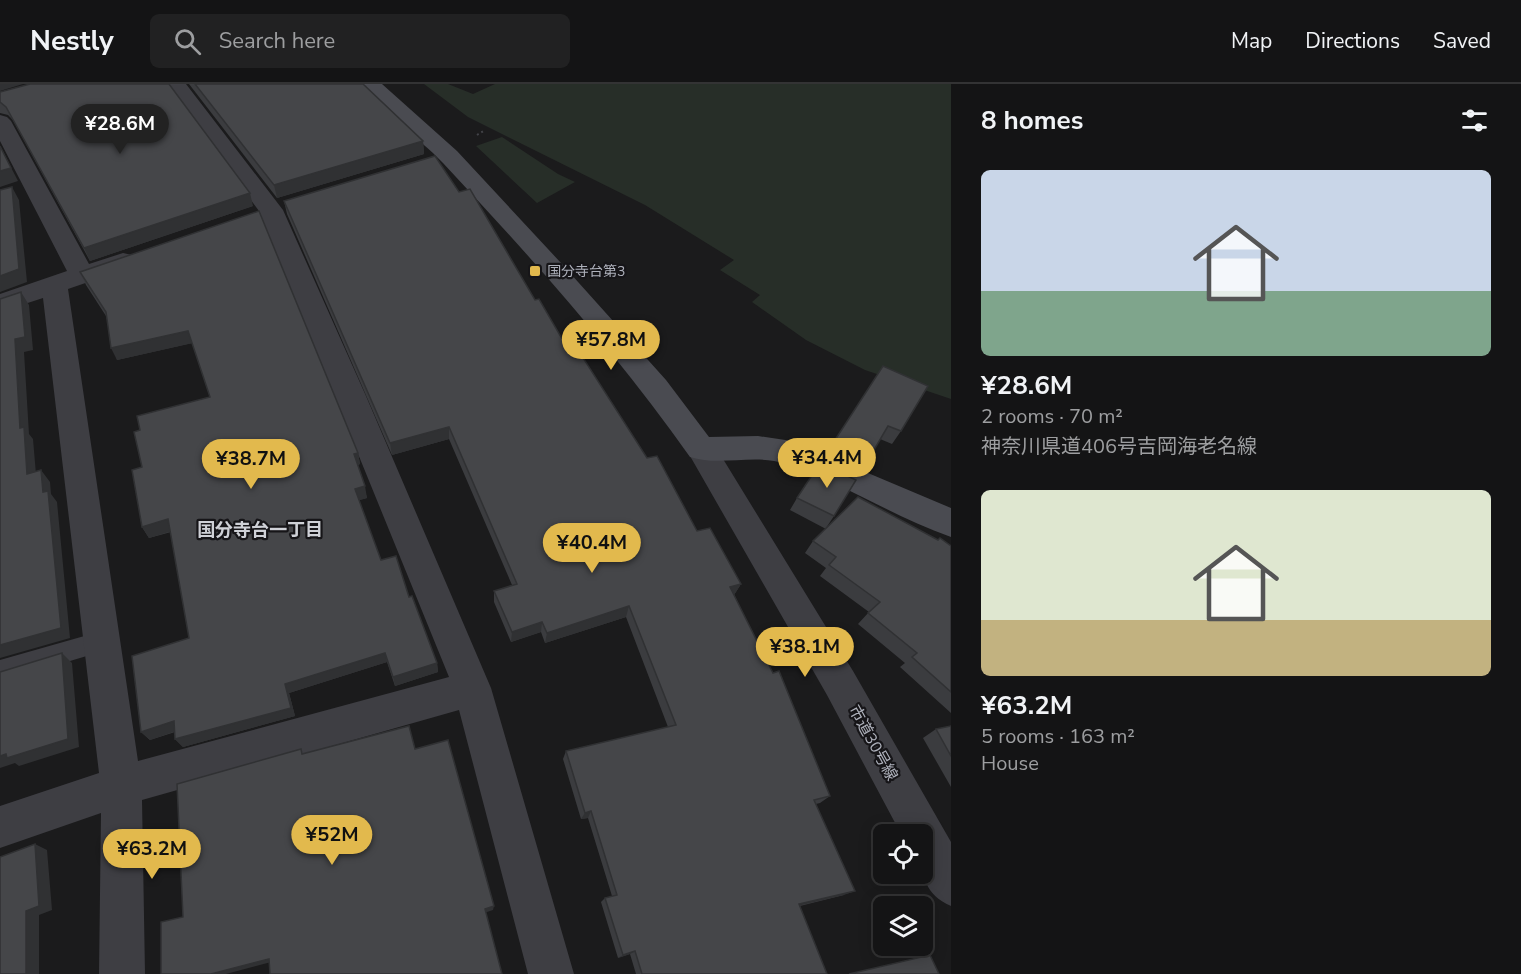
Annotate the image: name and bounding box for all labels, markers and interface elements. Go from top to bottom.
search box [150,14,570,68]
text: Nestly [30,22,114,60]
icon: search [171,25,204,58]
text: Search here [219,26,335,56]
text: Map [1231,27,1272,55]
text: Directions [1305,27,1400,55]
text: Saved [1433,27,1491,55]
text: 8 homes [981,103,1083,138]
pin: ¥28.6M [71,104,169,155]
icon: filters [1458,104,1491,137]
text: ¥28.6M [85,110,155,137]
icon: home [1182,209,1290,317]
place label: 国分寺台第3 [547,262,625,281]
marker: 国分寺台第3 [528,264,542,278]
pin: ¥57.8M [562,320,660,371]
text: ¥57.8M [576,326,646,353]
text: ¥28.6M [981,368,1072,403]
text: 2 rooms · 70 m² [981,403,1123,430]
text: 神奈川県道406号吉岡海老名線 [981,433,1257,460]
pin: ¥34.4M [778,438,876,489]
pin: ¥38.7M [202,439,300,490]
text: ¥34.4M [792,444,862,471]
text: ¥38.7M [216,445,286,472]
district label: 国分寺台一丁目 [197,518,323,542]
pin: ¥40.4M [543,523,641,574]
text: ¥40.4M [557,529,627,556]
icon: home [1182,529,1290,637]
pin: ¥38.1M [756,627,854,678]
text: ¥38.1M [770,633,840,660]
text: ¥63.2M [981,688,1072,723]
street label: 市道30号線 [843,701,903,785]
text: 5 rooms · 163 m² [981,723,1135,750]
text: House [981,750,1039,777]
pin: ¥52M [296,815,368,866]
text: ¥52M [305,821,359,848]
map controls [873,824,933,956]
button: locate [873,824,933,884]
pin: ¥63.2M [103,829,201,880]
text: ¥63.2M [117,835,187,862]
button: layers [873,896,933,956]

